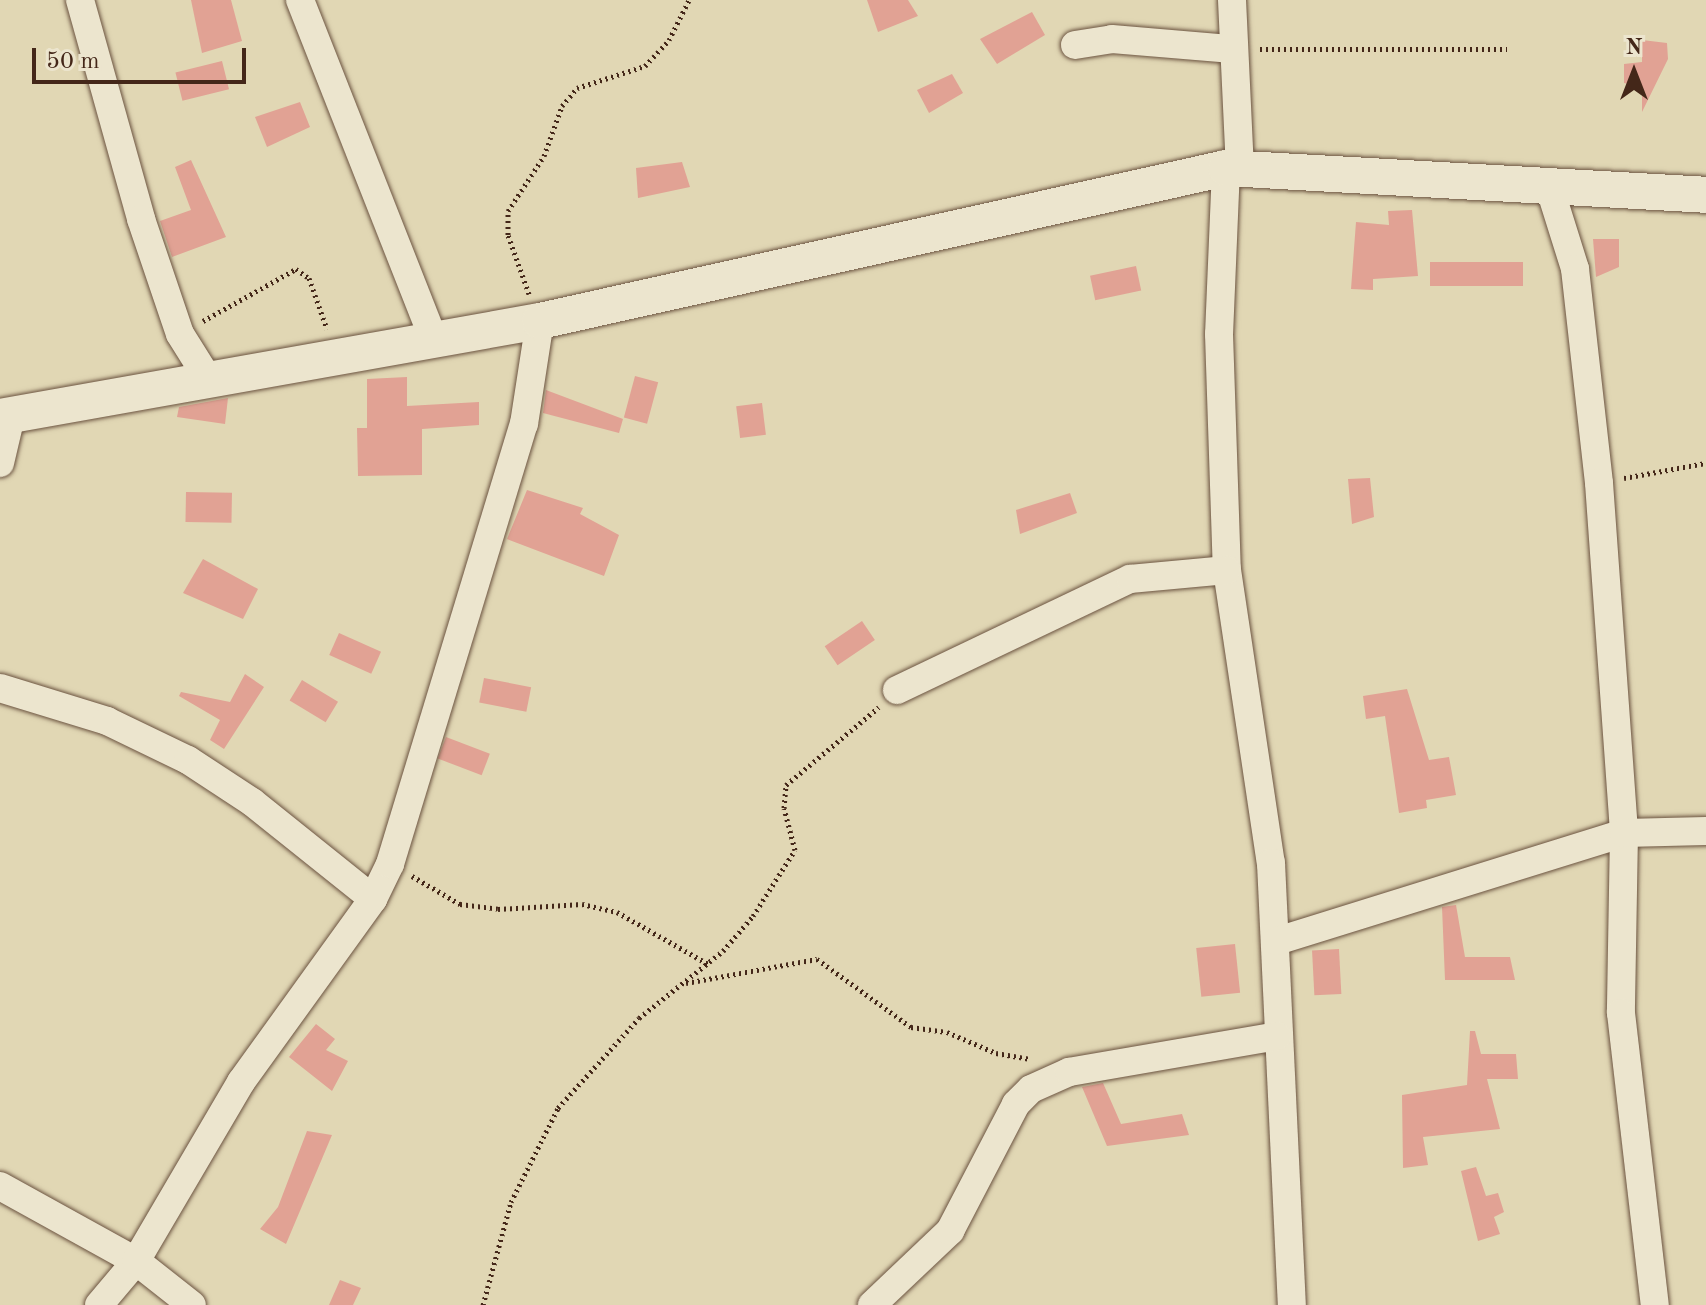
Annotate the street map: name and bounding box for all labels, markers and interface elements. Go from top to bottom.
scale bar [36,32,250,82]
north arrow [1594,32,1674,112]
text: N [1626,37,1642,59]
text: 50 m [46,50,100,74]

